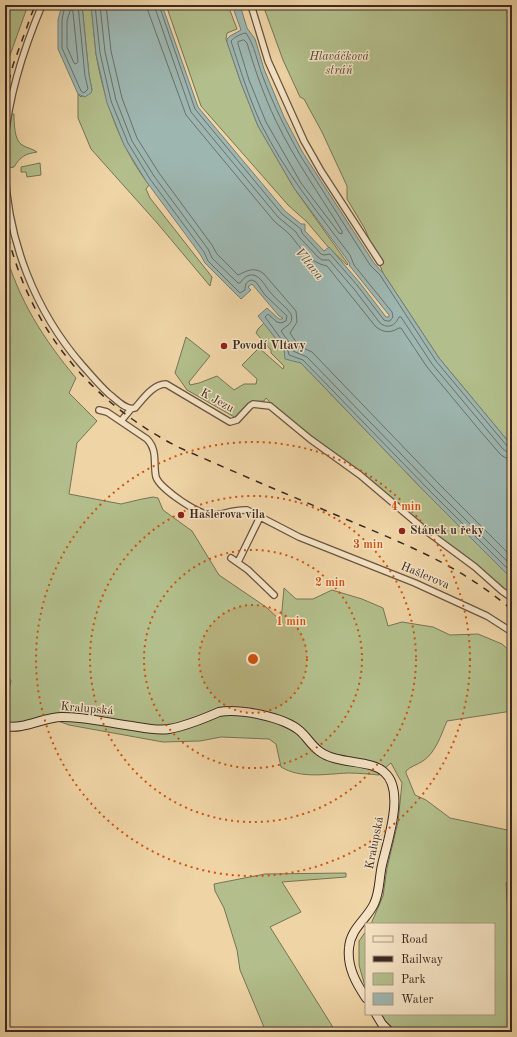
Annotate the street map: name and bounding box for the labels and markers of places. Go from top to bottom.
place label: Povodí Vltavy [232,340,306,352]
marker: Povodí Vltavy [219,341,229,351]
place label: Hašlerova vila [189,509,265,521]
marker: Hašlerova vila [176,510,186,520]
place label: Stánek u řeky [410,525,484,537]
marker: Stánek u řeky [397,526,407,536]
centre of rings [246,652,260,666]

